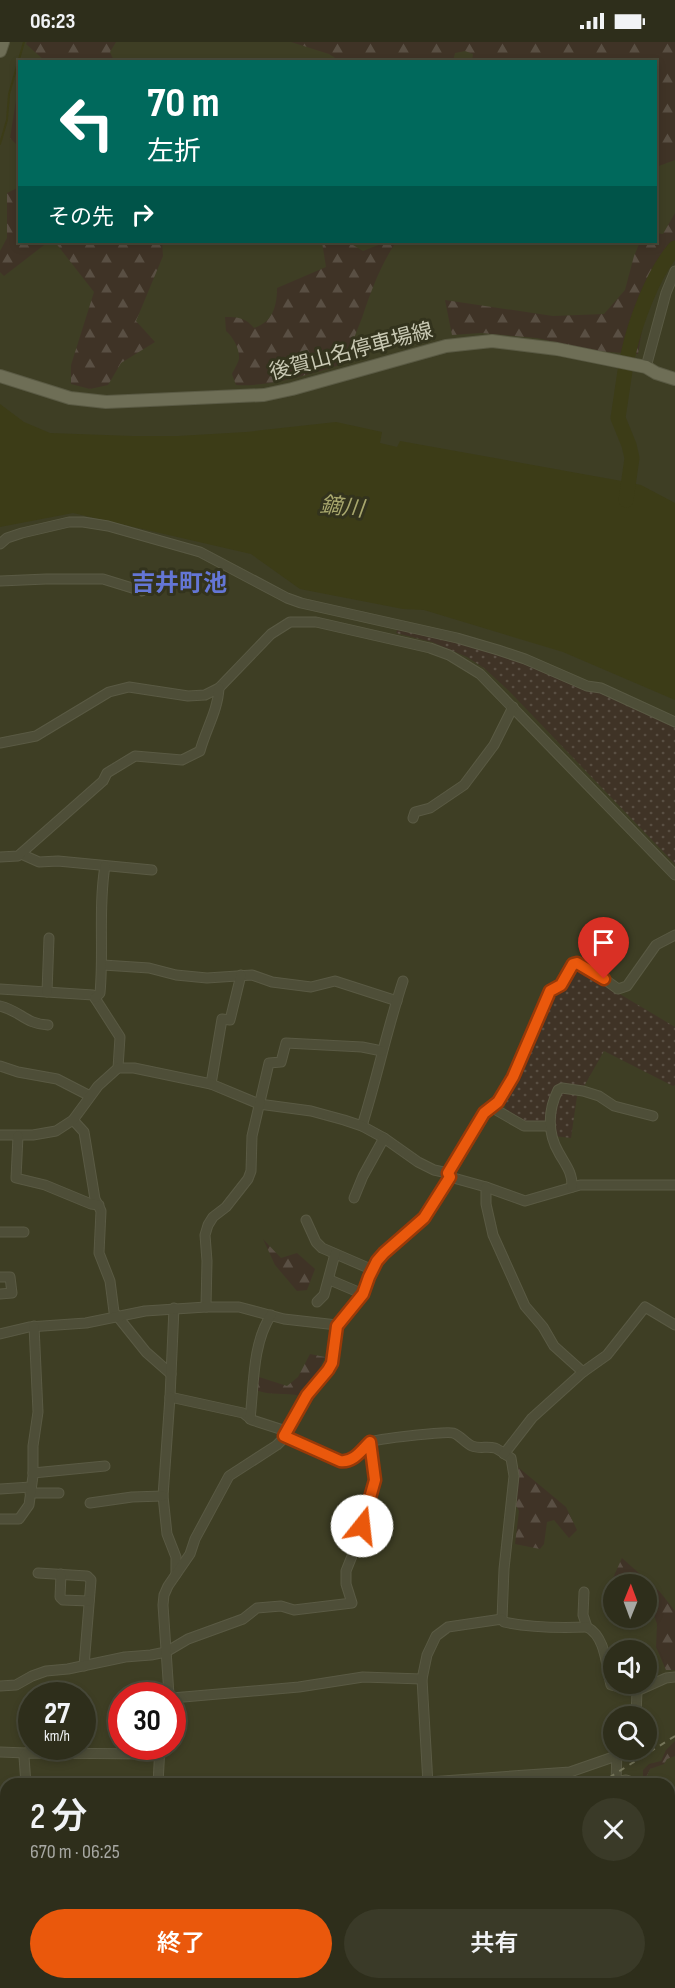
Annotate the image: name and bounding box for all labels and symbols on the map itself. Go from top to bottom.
street label: 後賀山名停車場線 [267,318,436,385]
water label: 鏑川 [319,492,367,523]
district label: 吉井町池 [131,569,227,598]
pin [578,917,629,979]
position arrow [330,1494,394,1558]
north arrow [603,1574,657,1628]
speed limit sign: 30 [108,1682,186,1760]

